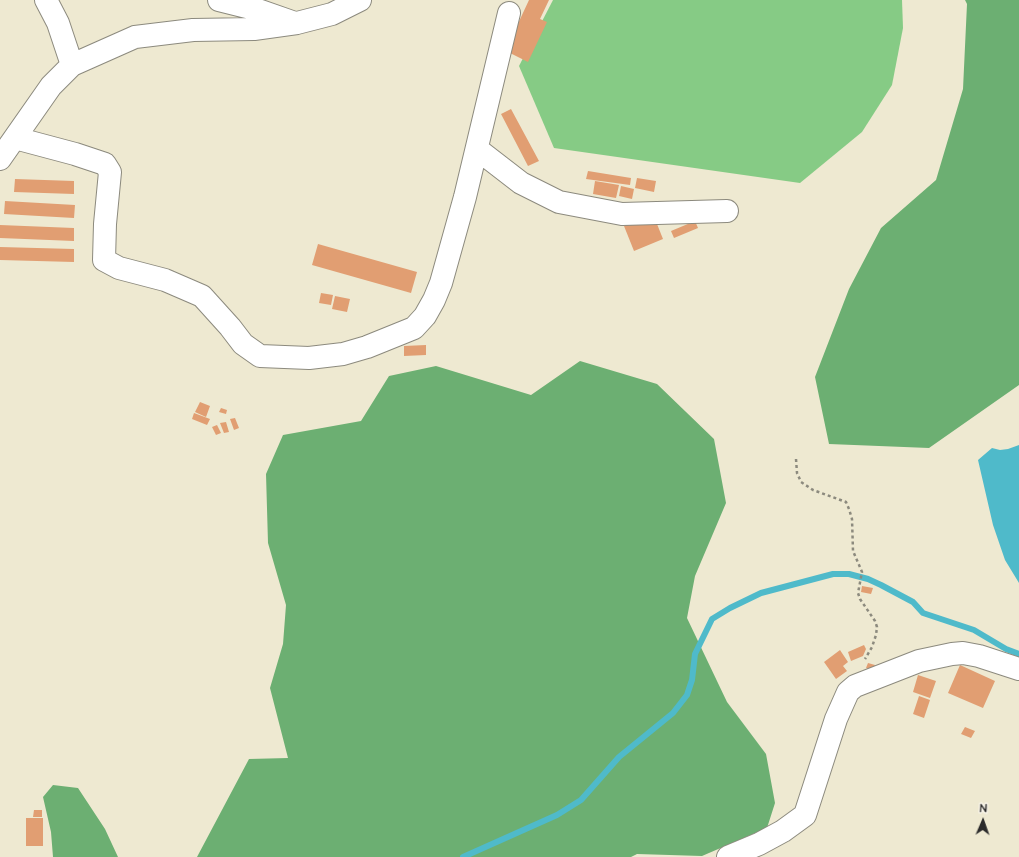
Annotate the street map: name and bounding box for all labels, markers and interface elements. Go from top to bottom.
north arrow [963,801,1003,841]
text: N [980,801,987,816]

